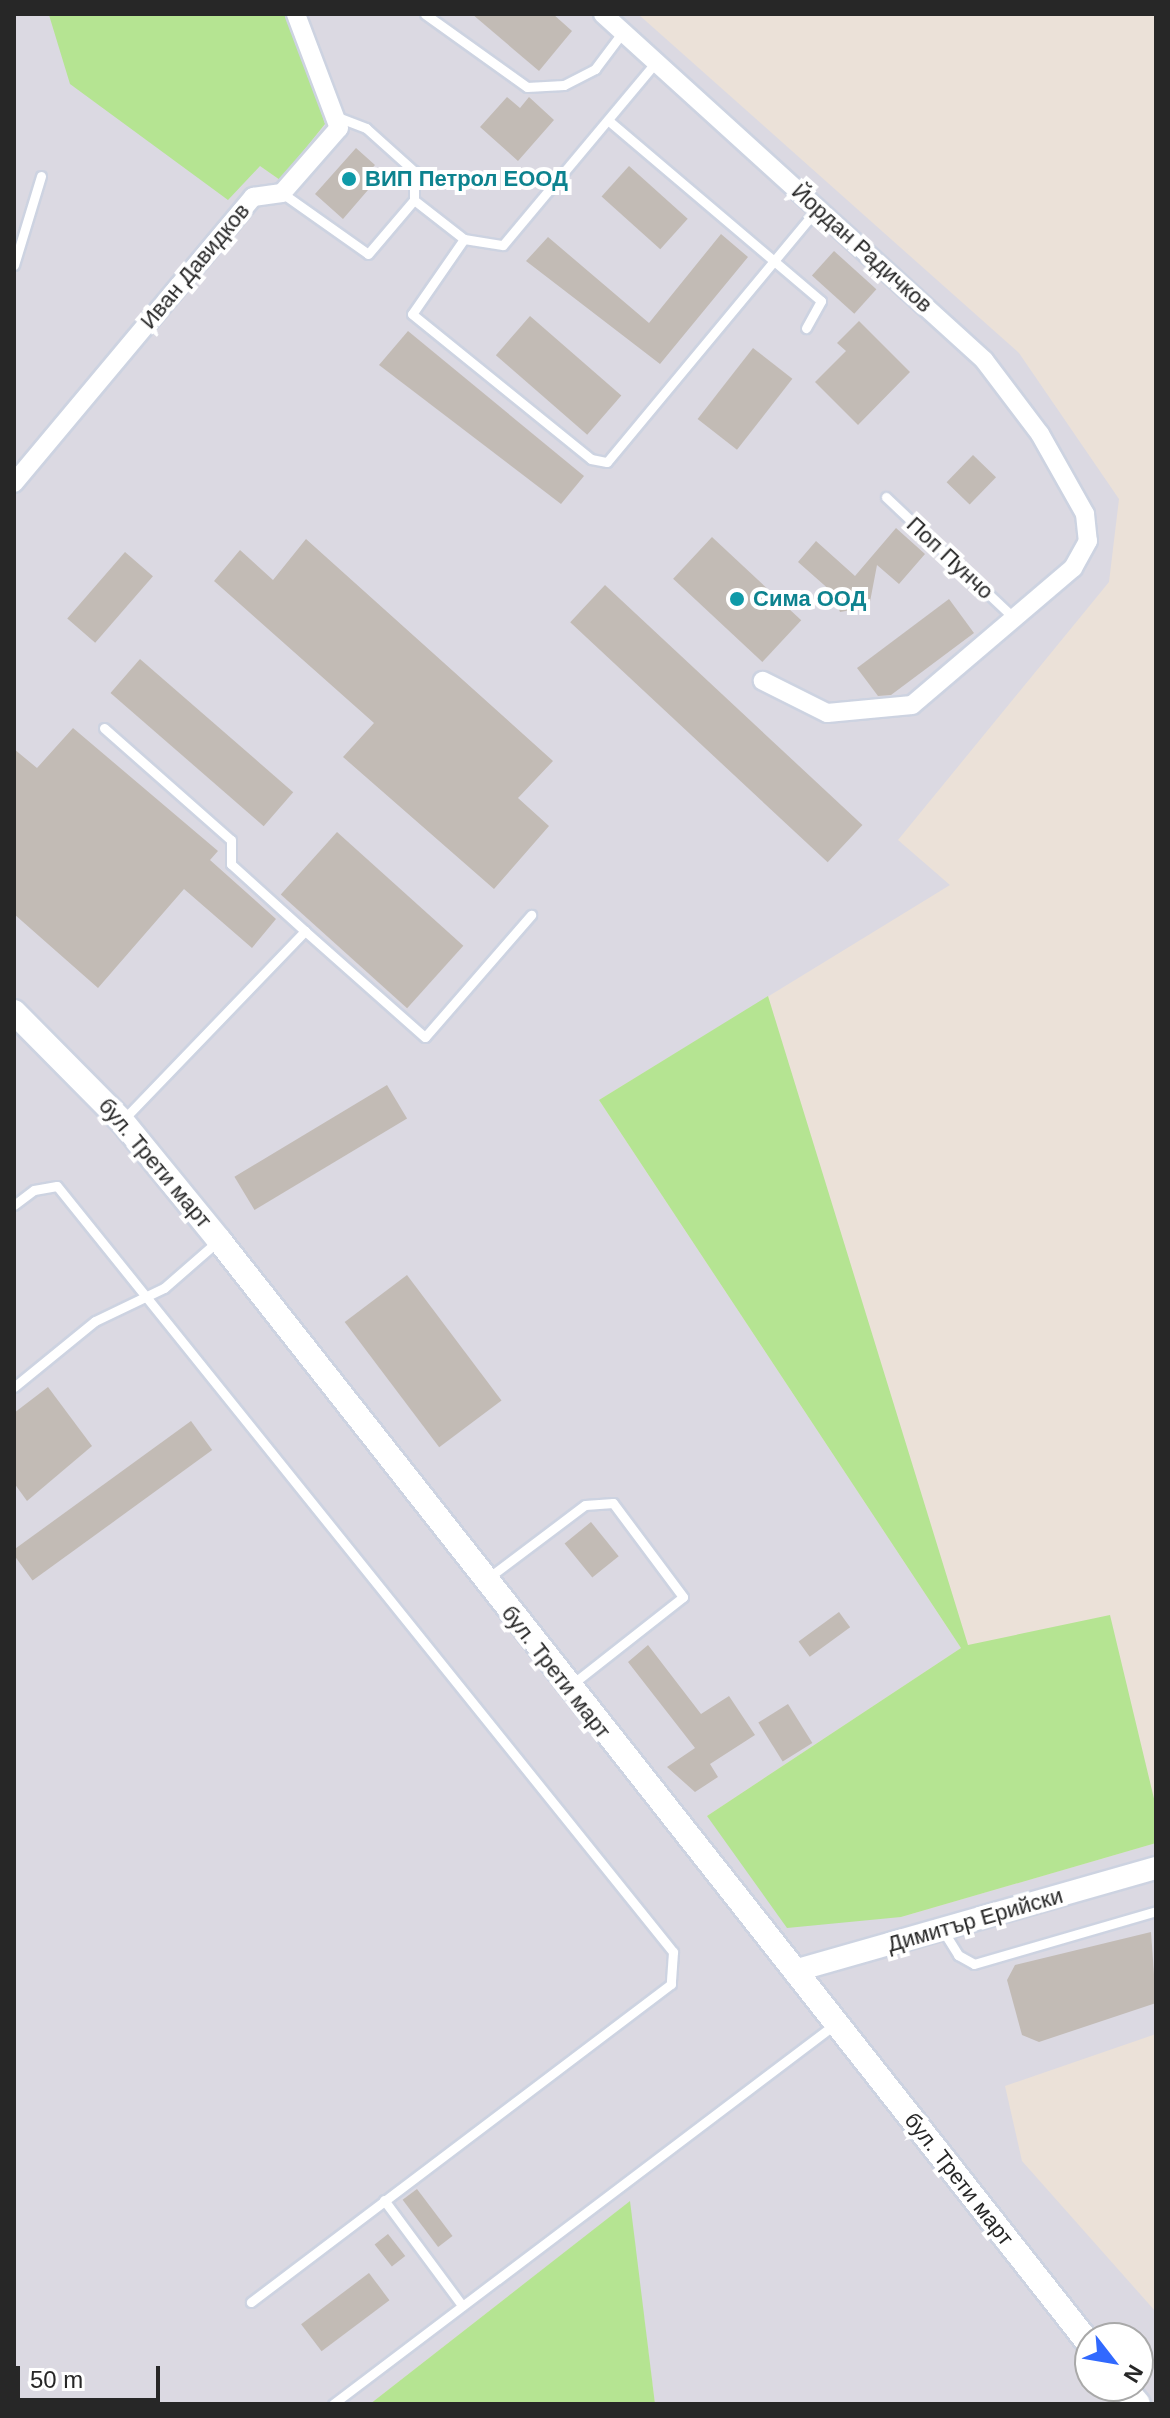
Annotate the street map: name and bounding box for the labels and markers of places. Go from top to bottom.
place label: ВИП Петрол ЕООД [365,166,568,192]
marker: ВИП Петрол ЕООД [340,170,358,188]
place label: Сима ООД [753,586,866,612]
marker: Сима ООД [728,590,746,608]

